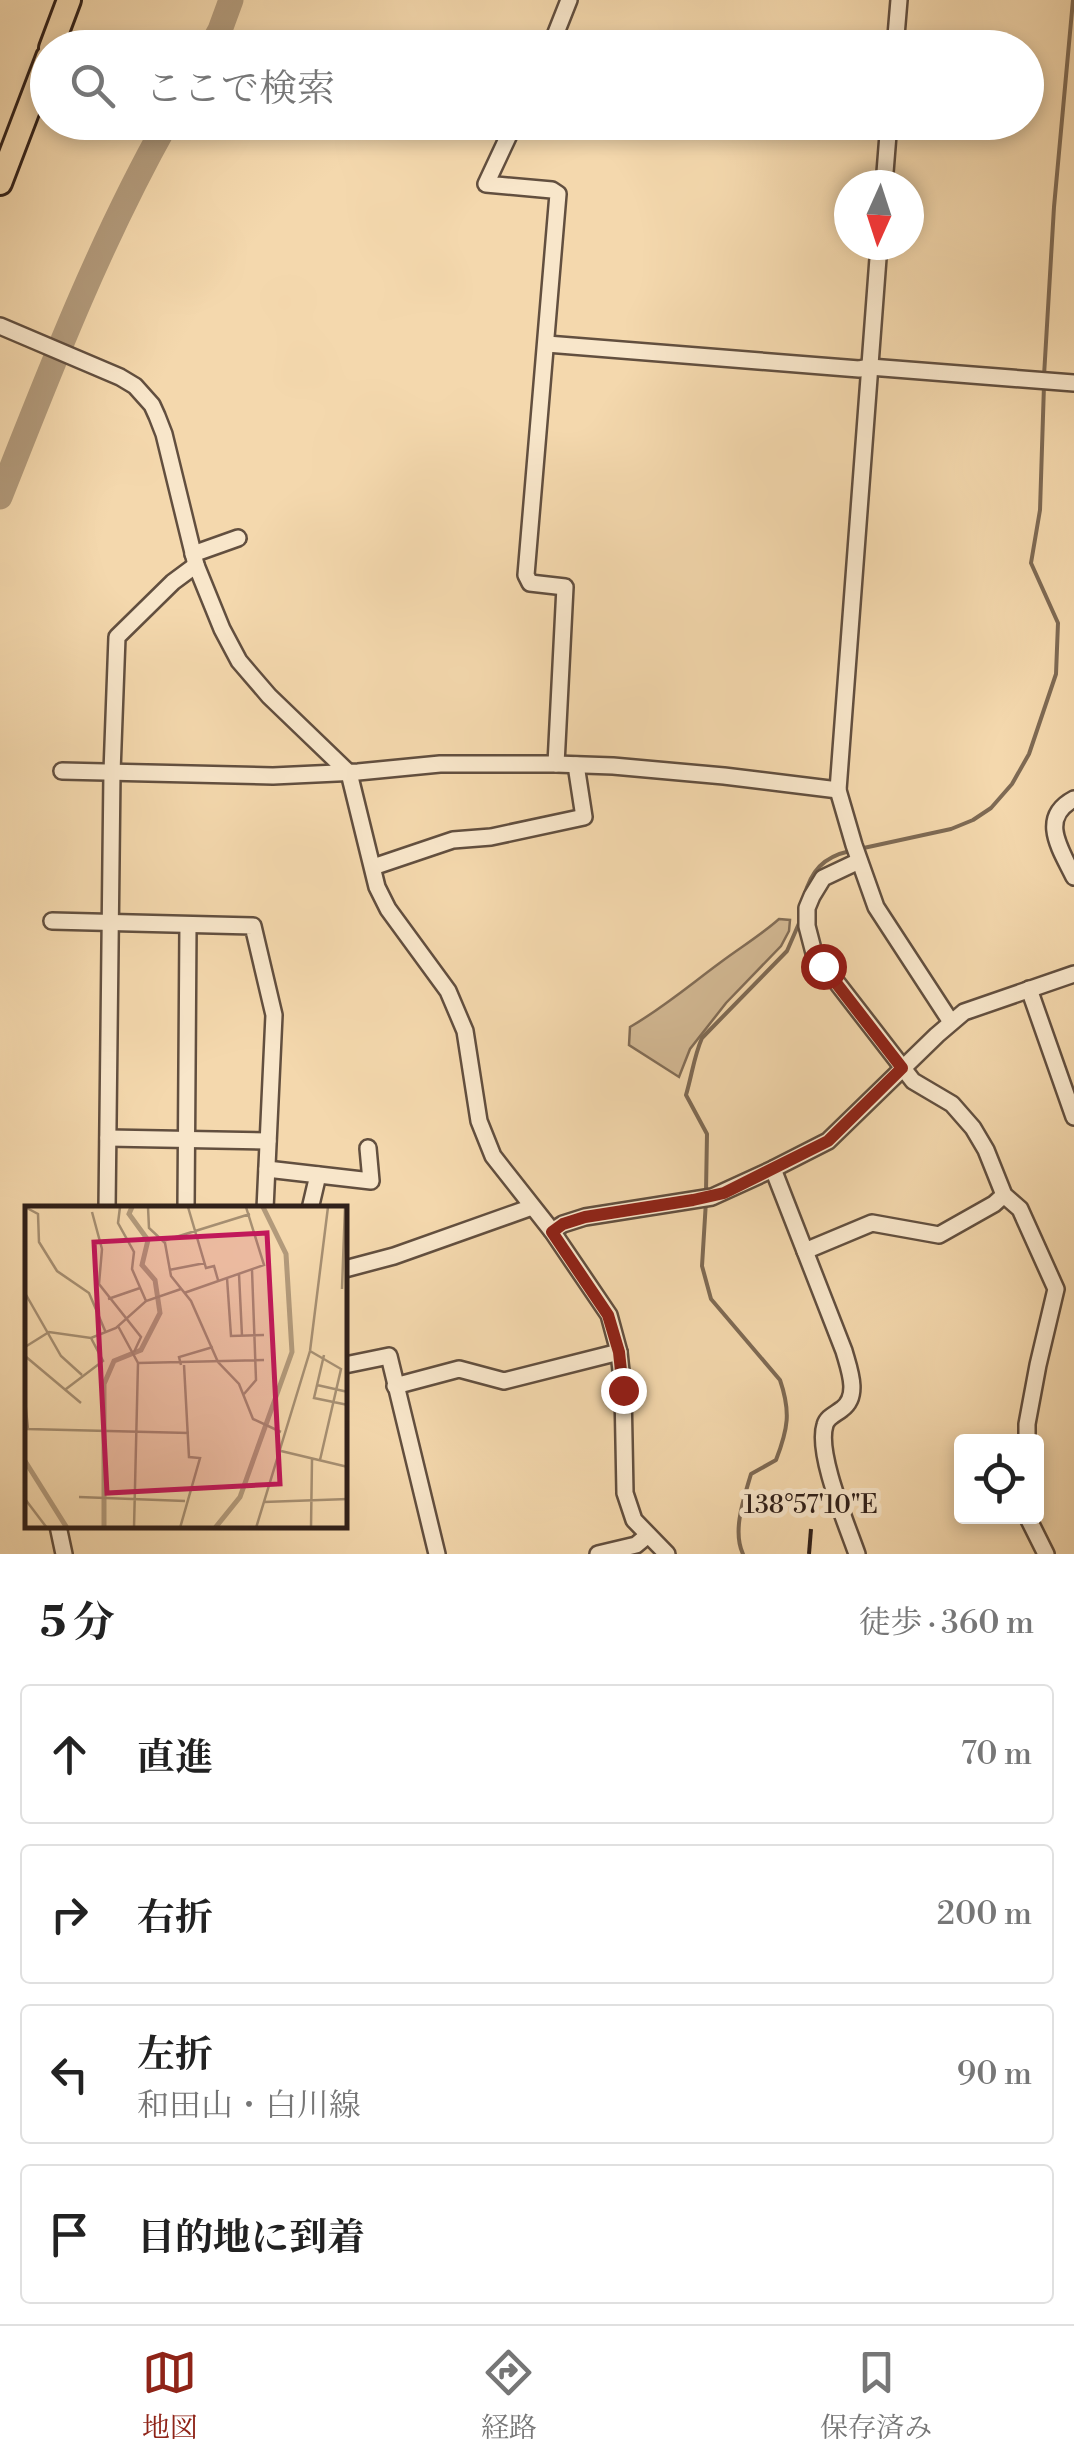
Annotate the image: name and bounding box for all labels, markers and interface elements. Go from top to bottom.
search box [30,30,1044,140]
icon: search [65,58,120,113]
text: ここで検索 [145,66,335,113]
north arrow [834,170,924,260]
route start [801,944,847,990]
inset map [25,1206,348,1529]
route end [601,1368,647,1414]
map controls [954,1434,1044,1524]
button: locate [954,1434,1044,1524]
text: 138°57'10"E [744,1490,878,1521]
text: 5 分 [40,1597,115,1650]
text: 徒歩 · 360 m [859,1603,1034,1643]
icon: ahead [42,1727,97,1782]
text: 70 m [961,1734,1032,1774]
text: 直進 [137,1735,213,1782]
icon: right [42,1887,97,1942]
text: 200 m [937,1894,1032,1934]
text: 右折 [137,1895,213,1942]
text: 左折 [137,2032,213,2079]
icon: left [42,2047,97,2102]
text: 90 m [957,2054,1032,2094]
text: 和田山・白川線 [137,2086,361,2126]
icon: arrive [42,2207,97,2262]
text: 目的地に到着 [137,2215,365,2262]
tab: 地図 [142,2345,198,2446]
tab: 経路 [481,2345,537,2446]
tab: 保存済み [820,2345,932,2446]

